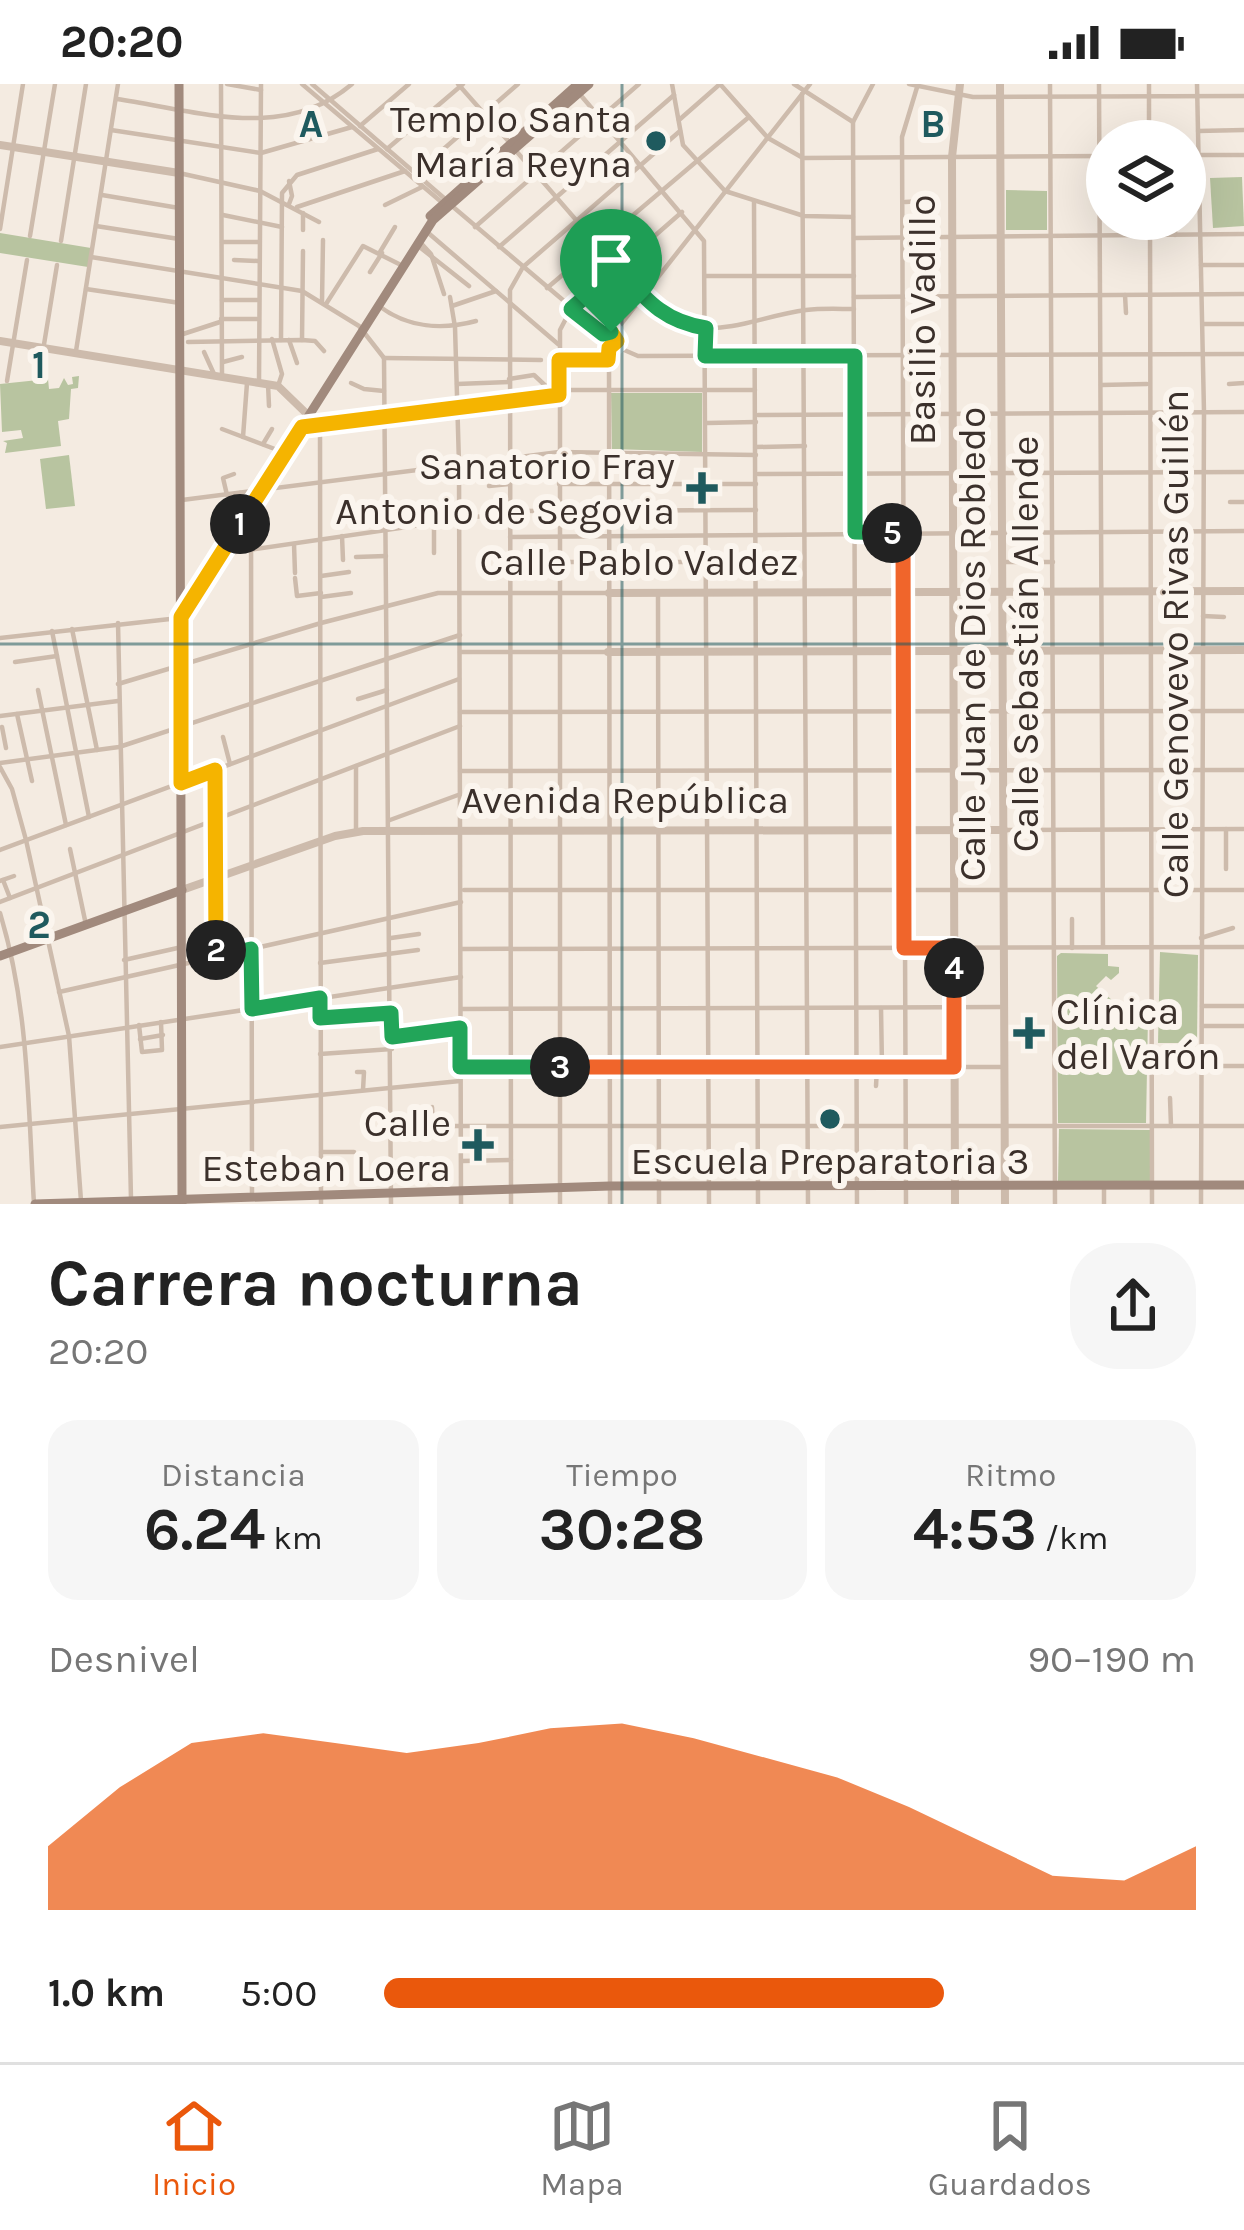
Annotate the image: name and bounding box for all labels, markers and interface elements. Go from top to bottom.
text: 20:20 [60,16,184,68]
place label: Templo Santa María Reyna [390,96,632,187]
text: A [299,101,323,147]
text: B [920,101,946,147]
map controls [1086,120,1206,240]
button: layers [1086,120,1206,240]
marker: Templo Santa María Reyna [643,128,669,154]
street label: Basilio Vadillo [899,195,945,446]
pin [560,209,662,332]
icon: arrive [578,227,644,293]
text: 1 [32,342,46,388]
street label: Calle Genovevo Rivas Guillén [1152,390,1198,898]
street label: Calle Juan de Dios Robledo [949,407,995,881]
street label: Calle Sebastián Allende [1002,436,1048,852]
place label: Sanatorio Fray Antonio de Segovia [335,443,675,534]
marker: Sanatorio Fray Antonio de Segovia [686,472,718,504]
pin: 1 [210,494,270,554]
pin: 5 [862,503,922,563]
text: 1 [234,505,246,543]
text: 5 [882,514,902,552]
street label: Calle Pablo Valdez [480,539,798,585]
street label: Avenida República [461,777,789,823]
text: 2 [27,902,51,948]
pin: 2 [186,920,246,980]
text: 2 [206,931,226,969]
pin: 4 [924,938,984,998]
text: 4 [944,949,964,987]
place label: Clínica del Varón [1056,988,1220,1079]
marker: Clínica del Varón [1013,1017,1045,1049]
pin: 3 [530,1037,590,1097]
text: 3 [550,1048,570,1086]
place label: Calle Esteban Loera [201,1100,451,1191]
marker: Escuela Preparatoria 3 [817,1106,843,1132]
marker: Calle Esteban Loera [462,1129,494,1161]
place label: Escuela Preparatoria 3 [631,1138,1029,1184]
button: share [1070,1243,1196,1369]
text: Carrera nocturna [48,1244,583,1322]
text: 20:20 [48,1328,148,1374]
text: Distancia [161,1456,306,1494]
text: Tiempo [566,1456,678,1494]
text: Ritmo [965,1456,1056,1494]
text: 6.24 [144,1494,265,1564]
text: 30:28 [539,1494,705,1564]
text: 4:53 [913,1494,1037,1564]
text: km [265,1519,323,1557]
text: /km [1037,1519,1108,1557]
text: Desnivel [48,1636,200,1682]
text: 90–190 m [1027,1636,1196,1682]
text: 1.0 km [48,1970,165,2016]
text: 5:00 [240,1970,317,2016]
tab: Inicio [152,2093,236,2203]
tab: Mapa [540,2093,624,2203]
tab: Guardados [928,2093,1092,2203]

